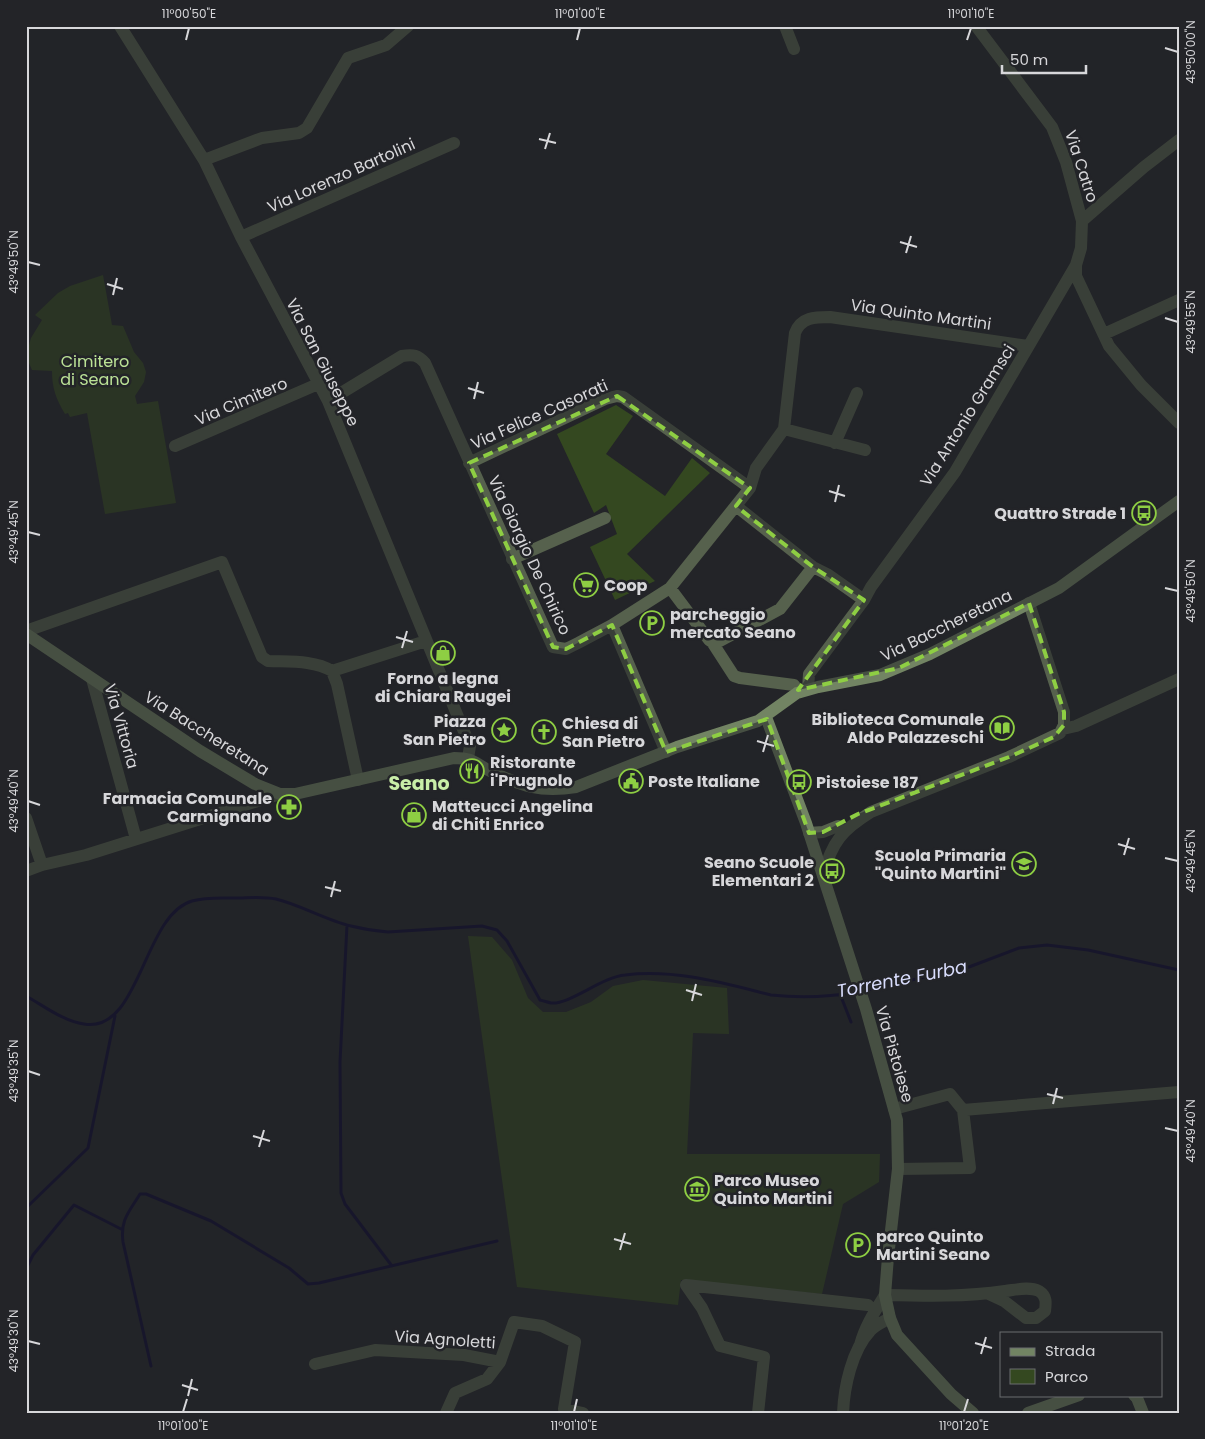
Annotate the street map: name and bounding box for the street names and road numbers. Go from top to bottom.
street label: Via Catro [1059,127,1104,205]
street label: Via Lorenzo Bartolini [264,132,419,218]
street label: Via Quinto Martini [849,293,993,336]
street label: Via San Giuseppe [280,294,365,430]
street label: Via Antonio Gramsci [914,340,1020,491]
street label: Via Cimitero [191,372,291,431]
street label: Via Felice Casorati [467,374,611,455]
street label: Via Giorgio De Chirico [482,472,577,639]
street label: Via Baccheretana [877,584,1016,667]
street label: Via Vittoria [98,681,145,771]
street label: Via Baccheretana [140,686,274,781]
street label: Via Pistoiese [870,1003,919,1105]
street label: Via Agnoletti [394,1324,496,1355]

